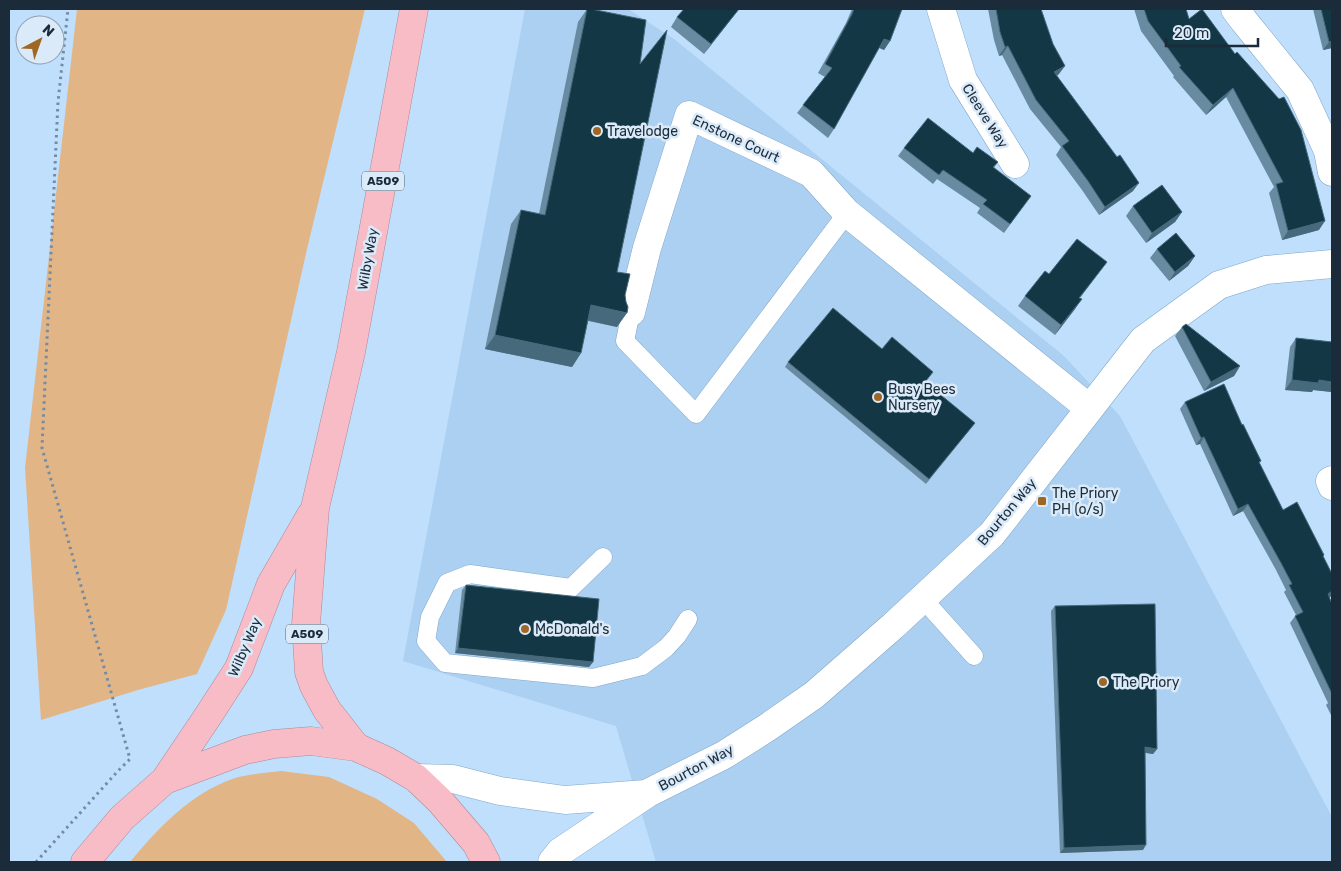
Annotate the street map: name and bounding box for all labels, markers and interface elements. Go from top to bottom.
north arrow [15,15,65,65]
scale bar [1166,15,1258,47]
text: N [39,21,58,40]
text: 20 m [1174,24,1209,42]
street label: Cleeve Way [958,81,1012,152]
street label: Enstone Court [690,111,783,167]
place label: Travelodge [607,123,678,140]
marker: Travelodge [591,125,603,137]
road number: A509 [362,172,404,190]
street label: Wilby Way [354,226,382,291]
place label: Busy Bees Nursery [888,381,956,414]
marker: Busy Bees Nursery [872,391,884,403]
street label: Bourton Way [974,475,1040,549]
place label: The Priory PH (o/s) [1052,485,1119,518]
marker: The Priory PH (o/s) [1036,495,1048,507]
street label: Wilby Way [225,615,265,679]
place label: McDonald's [535,621,609,638]
marker: McDonald's [519,623,531,635]
road number: A509 [286,624,328,644]
place label: The Priory [1113,674,1180,691]
marker: The Priory [1097,676,1109,688]
street label: Bourton Way [656,741,737,795]

